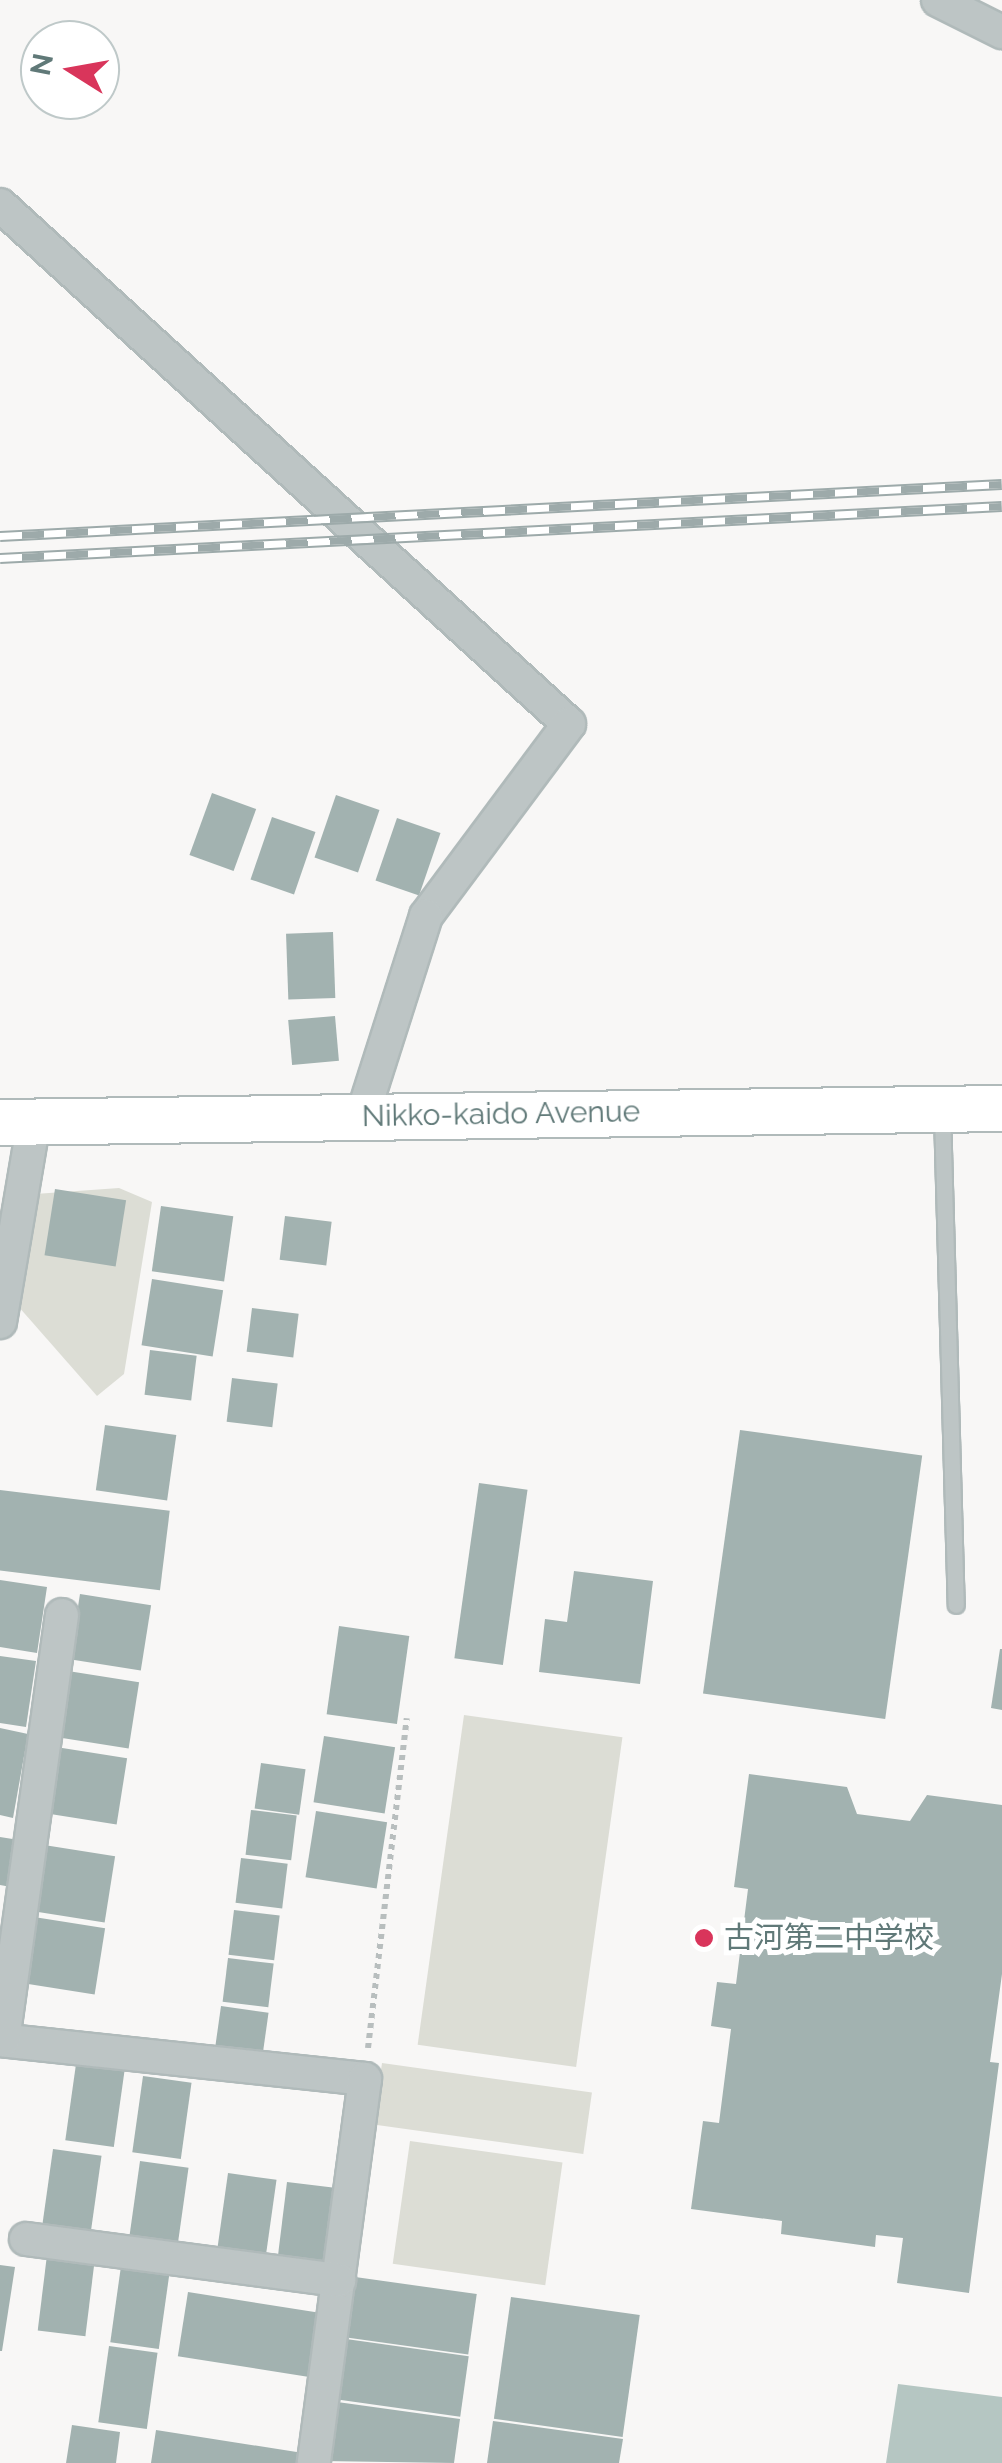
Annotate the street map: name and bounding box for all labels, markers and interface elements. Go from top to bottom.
north arrow [20,20,120,120]
text: N [24,51,60,78]
street label: Nikko-kaido Avenue [361,1094,641,1134]
place label: 古河第二中学校 [724,1920,934,1956]
marker: 古河第二中学校 [693,1927,715,1949]

